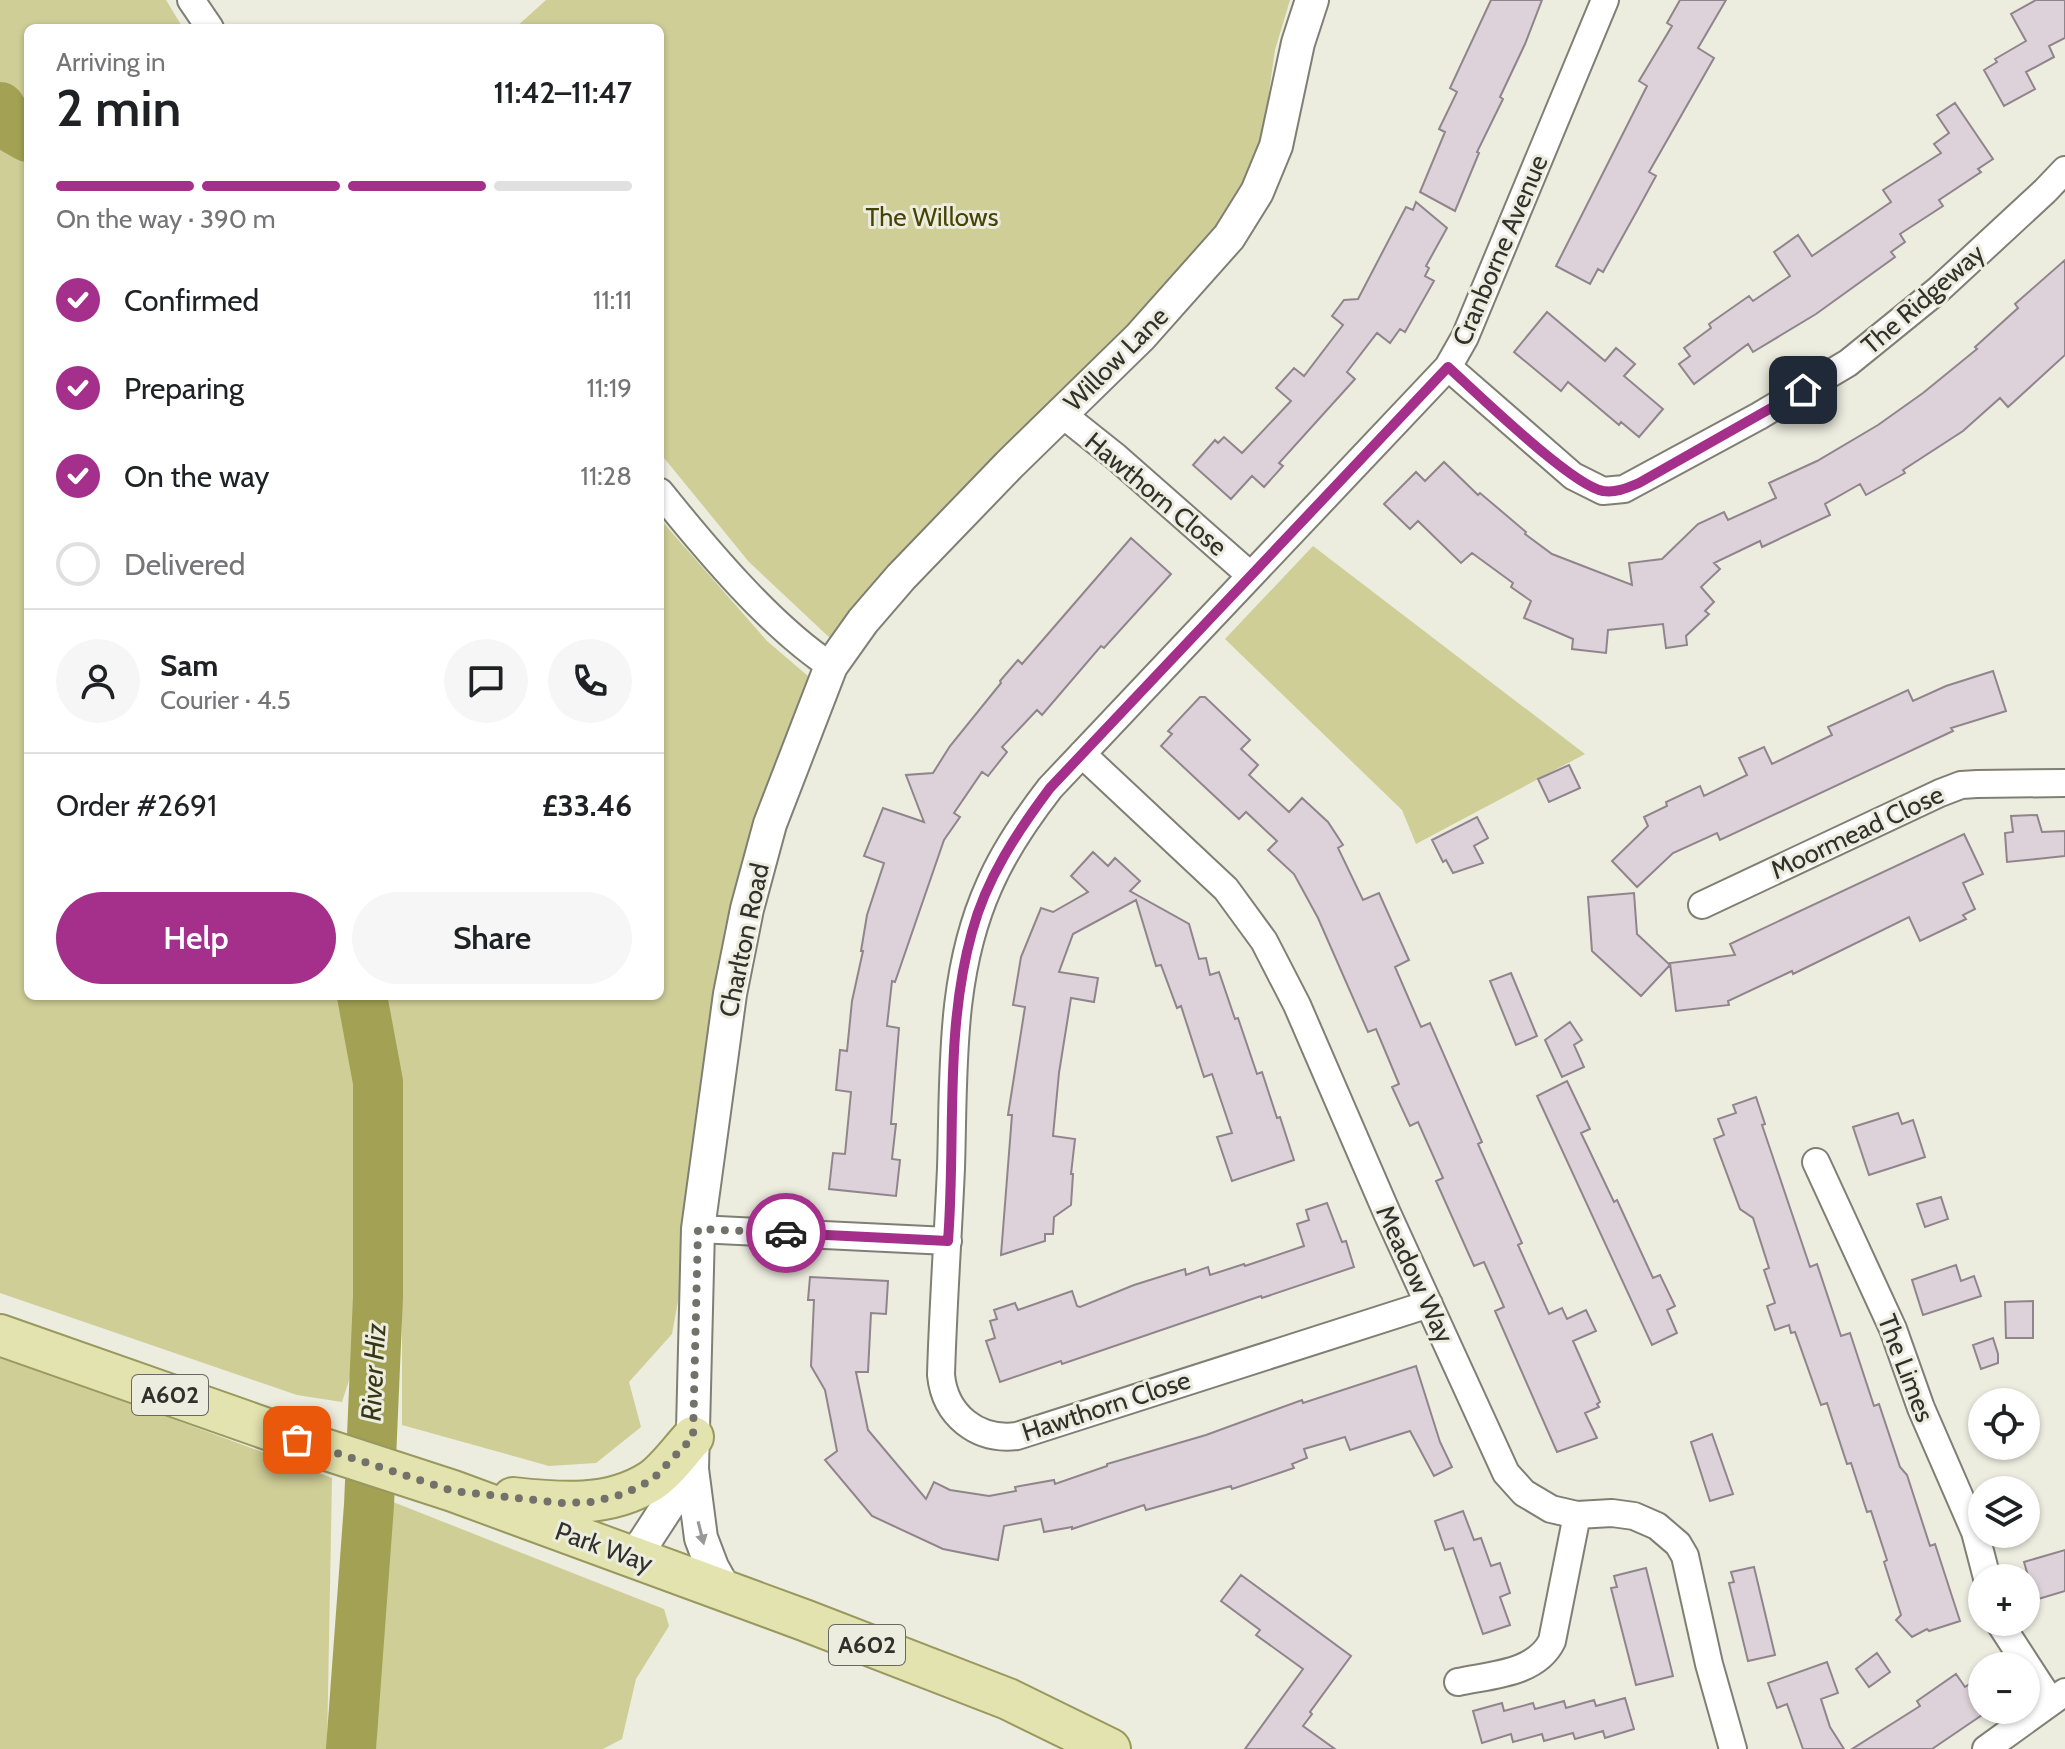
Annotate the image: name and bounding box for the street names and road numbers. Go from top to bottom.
street label: Cranborne Avenue [1445,150,1555,350]
street label: The Ridgeway [1855,237,1991,361]
street label: Willow Lane [1057,300,1175,418]
street label: Hawthorn Close [1079,425,1233,563]
street label: Moormead Close [1766,778,1948,886]
street label: Charlton Road [712,860,776,1020]
street label: Meadow Way [1369,1200,1461,1348]
street label: The Limes [1871,1310,1941,1426]
street label: Hawthorn Close [1018,1364,1194,1448]
road number: A602 [132,1375,208,1415]
street label: Park Way [551,1515,657,1579]
road number: A602 [829,1625,905,1665]

